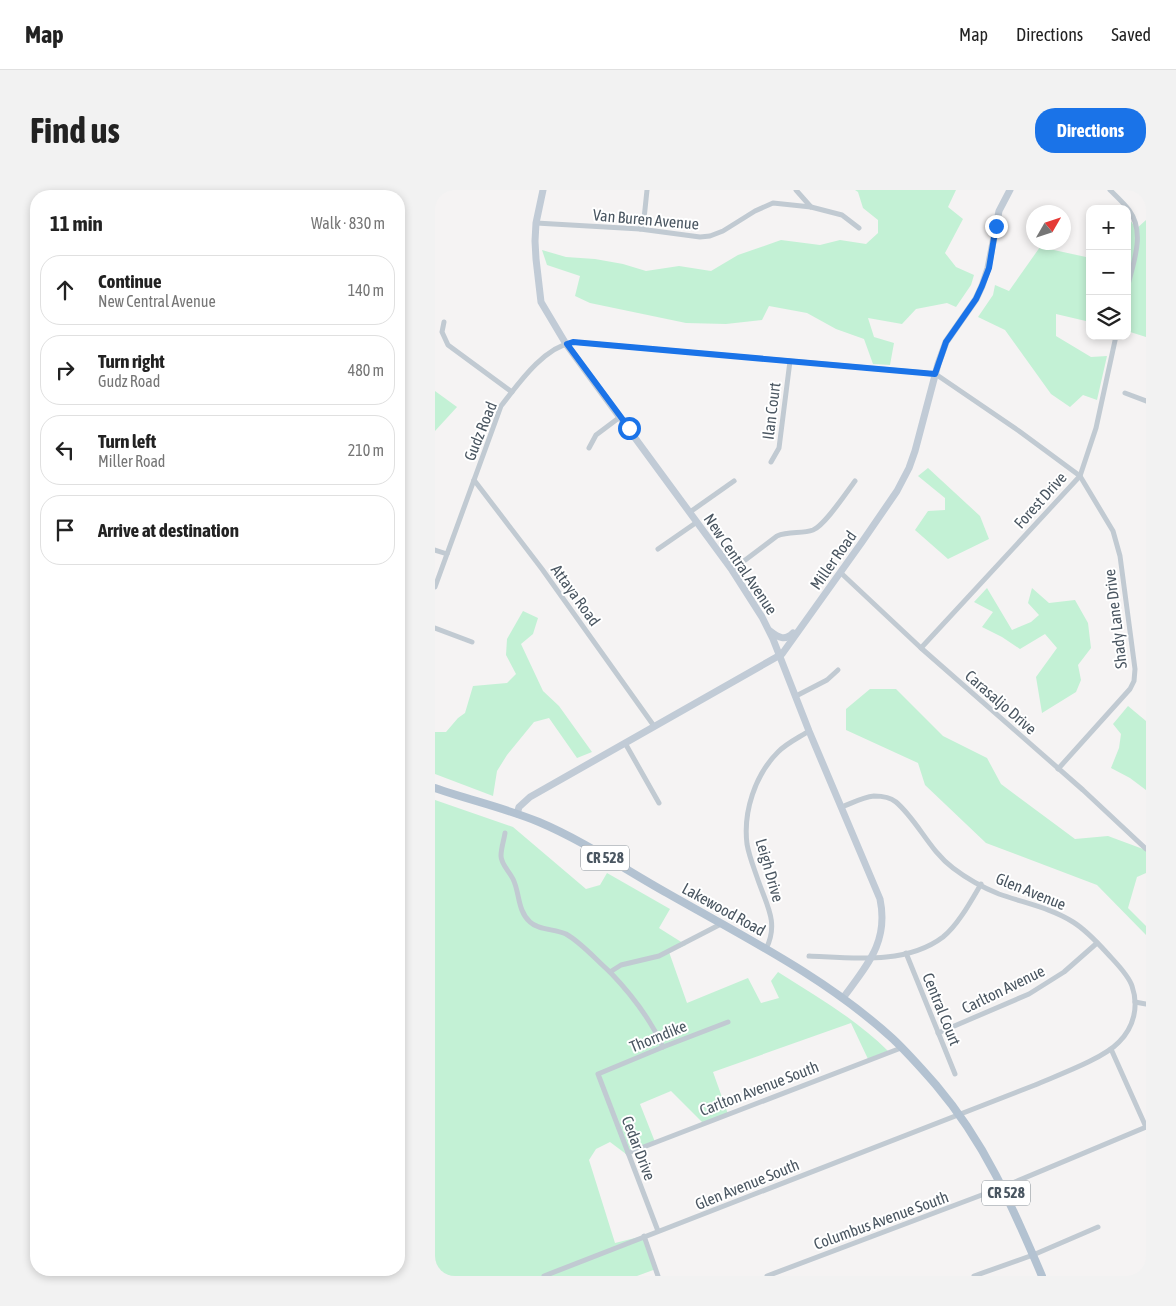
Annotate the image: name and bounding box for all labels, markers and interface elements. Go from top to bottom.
text: Map [25,21,64,48]
text: Map [959,24,988,45]
text: Directions [1016,24,1083,45]
text: Saved [1111,24,1151,45]
button: Directions [1035,108,1146,153]
text: Find us [30,110,120,150]
street label: Van Buren Avenue [592,205,700,233]
north arrow [1026,205,1071,250]
map controls [1086,205,1131,340]
button: + [1086,205,1131,250]
text: 11 min [50,211,103,235]
text: Walk · 830 m [311,214,385,232]
route end [985,215,1008,238]
button: − [1086,250,1131,295]
text: Continue [98,270,162,292]
icon: ahead [51,276,79,304]
text: 140 m [348,281,384,299]
text: New Central Avenue [98,292,216,310]
button: layers [1086,295,1131,340]
text: Turn right [98,350,165,372]
icon: right [51,356,79,384]
text: 480 m [348,361,384,379]
text: Gudz Road [98,372,160,390]
street label: Ilan Court [759,381,783,441]
street label: Gudz Road [460,399,500,463]
route start [618,417,641,440]
text: Turn left [98,430,156,452]
icon: left [51,436,79,464]
text: 210 m [348,441,384,459]
text: Miller Road [98,452,165,470]
street label: Forest Drive [1010,468,1070,532]
street label: New Central Avenue [701,510,781,618]
icon: arrive [51,516,79,544]
text: Arrive at destination [98,519,239,541]
street label: Miller Road [806,527,860,593]
street label: Attaya Road [547,561,604,630]
street label: Shady Lane Drive [1100,568,1131,670]
street label: Carasaljo Drive [961,666,1040,739]
street label: Leigh Drive [751,836,788,904]
road number: CR 528 [581,846,629,870]
street label: Glen Avenue [993,869,1069,913]
street label: Lakewood Road [679,879,769,939]
street label: Carlton Avenue [959,961,1047,1017]
street label: Central Court [919,970,965,1048]
street label: Thorndike [627,1016,689,1056]
street label: Carlton Avenue South [697,1057,821,1119]
street label: Cedar Drive [619,1113,659,1183]
street label: Glen Avenue South [692,1155,802,1213]
road number: CR 528 [982,1180,1030,1206]
street label: Columbus Avenue South [811,1187,951,1253]

